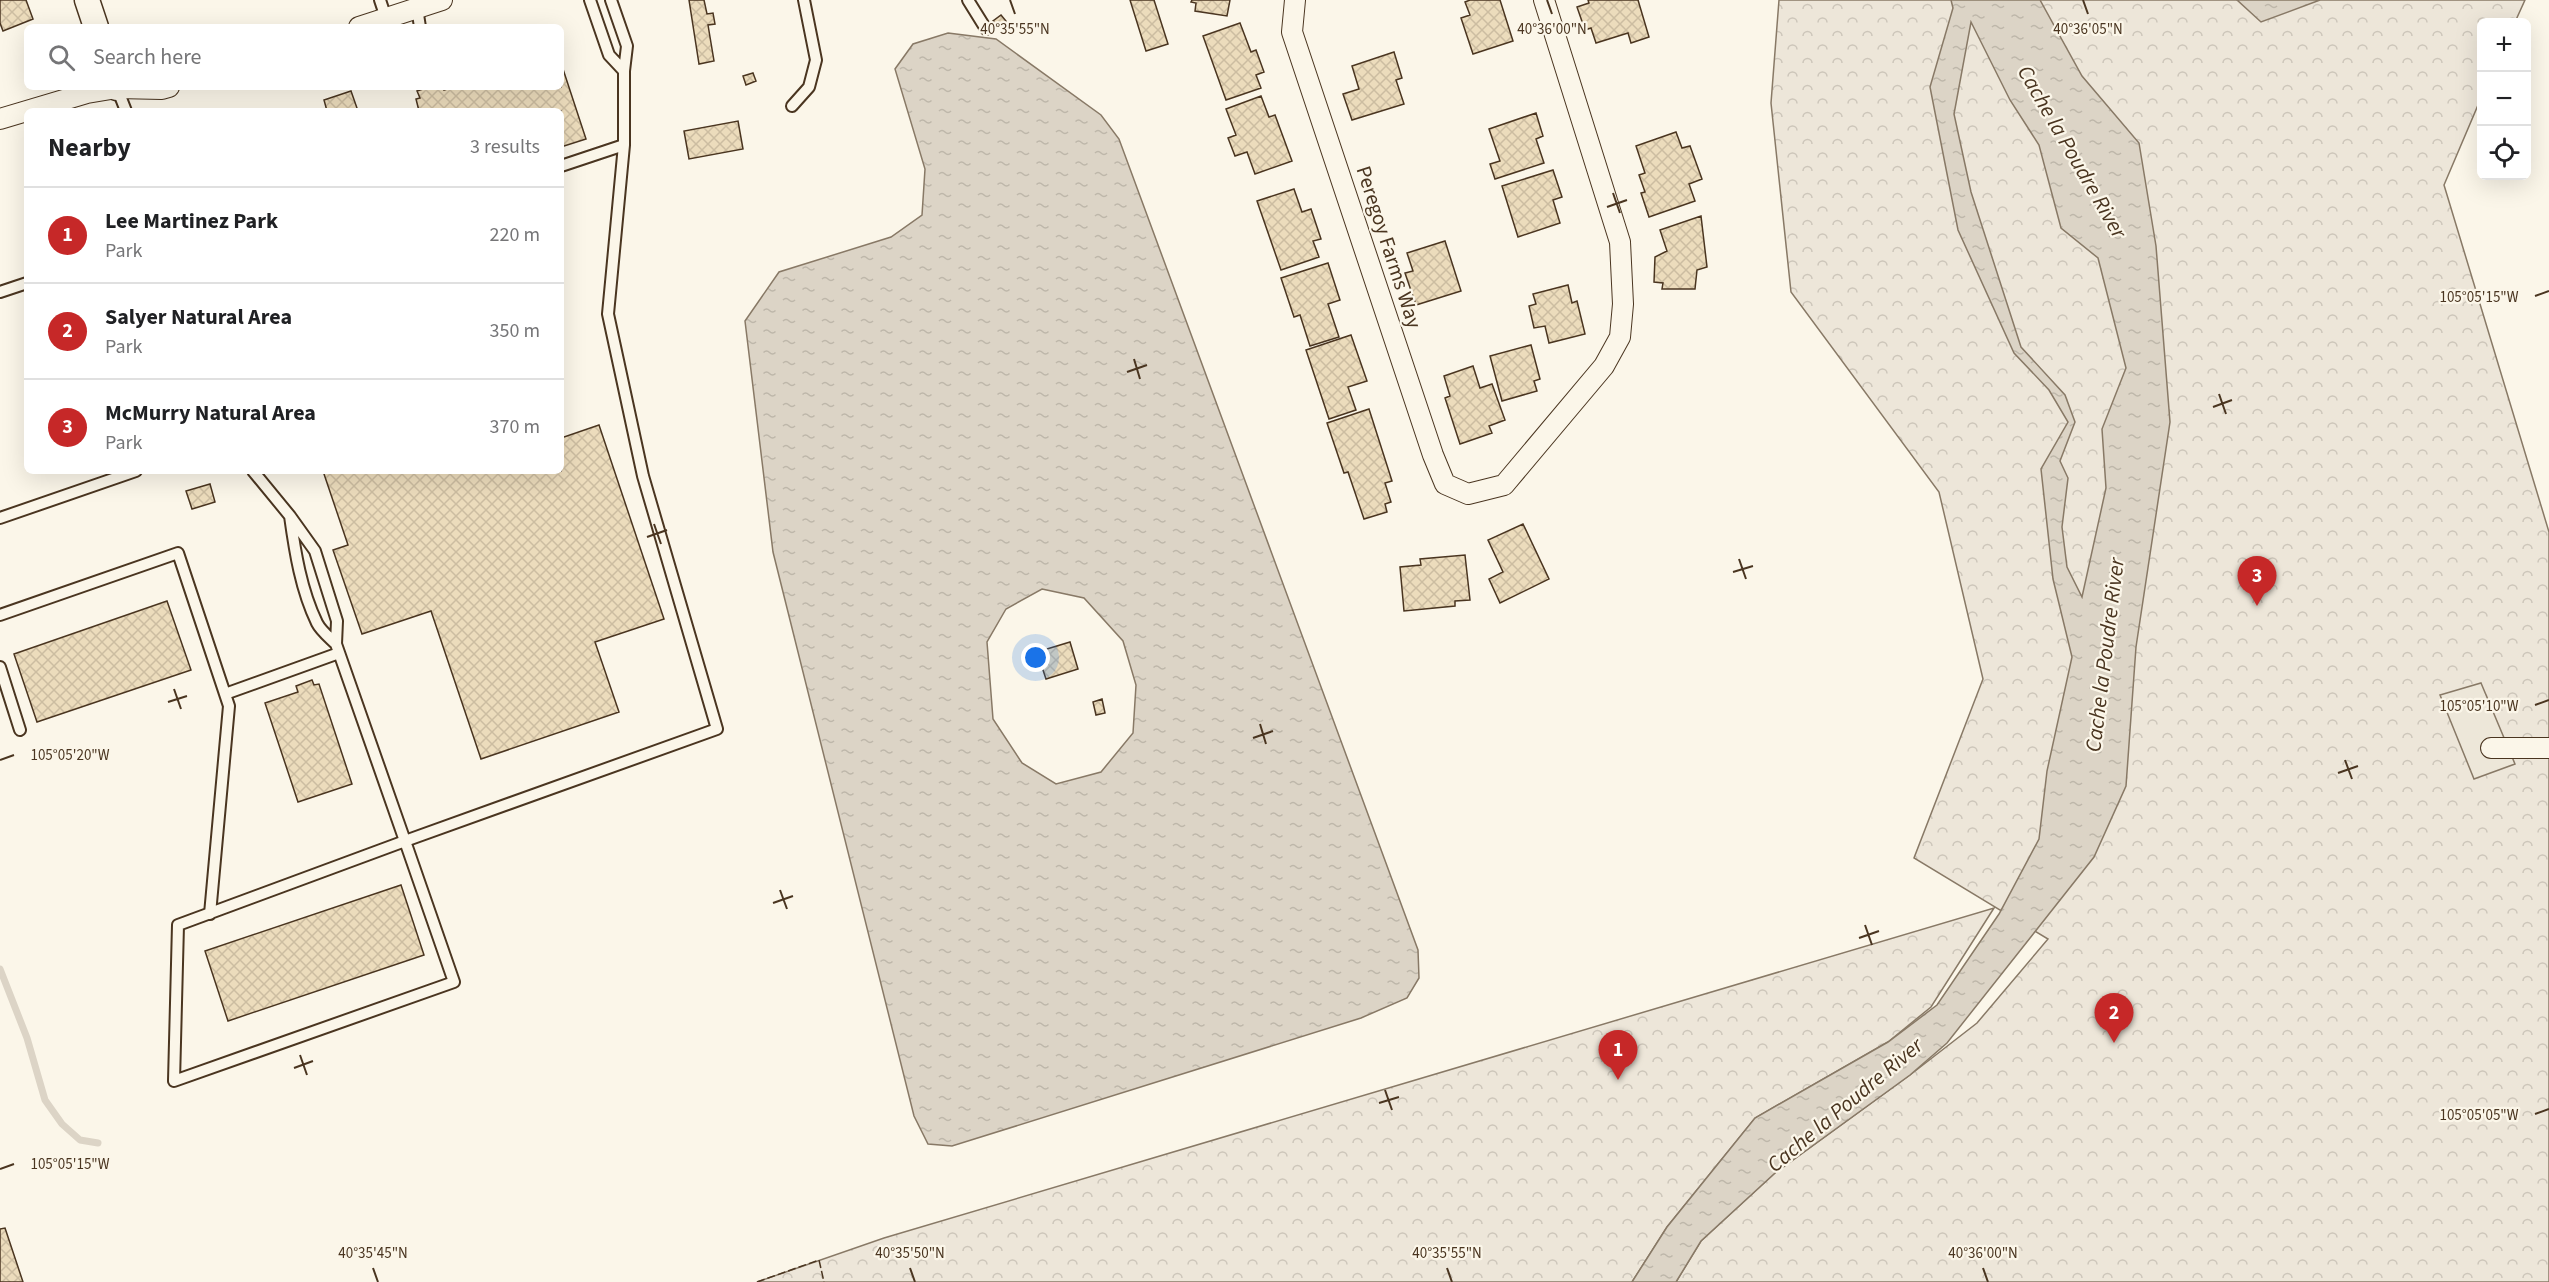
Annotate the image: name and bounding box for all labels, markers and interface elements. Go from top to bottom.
map controls [2477,18,2531,180]
button: + [2477,18,2531,72]
text: 40°35'55"N [980,19,1050,40]
text: 40°36'00"N [1517,19,1587,40]
text: 40°36'05"N [2053,19,2123,40]
search box [24,24,564,90]
icon: search [45,41,78,74]
text: Search here [93,41,201,73]
water label: Cache la Poudre River [2009,59,2135,246]
button: − [2477,72,2531,126]
button: locate [2477,126,2531,180]
text: Nearby [48,129,131,166]
text: 3 results [470,133,540,161]
street label: Peregoy Farms Way [1349,162,1429,332]
text: Lee Martinez Park [105,205,278,237]
text: 1 [62,221,73,249]
text: 220 m [490,221,540,249]
text: Park [105,237,142,265]
text: 105°05'15"W [2439,287,2519,308]
text: Salyer Natural Area [105,301,292,333]
text: 2 [62,317,73,345]
text: 350 m [490,317,540,345]
text: Park [105,333,142,361]
text: McMurry Natural Area [105,397,316,429]
text: 3 [62,413,73,441]
text: 370 m [490,413,540,441]
text: Park [105,429,142,457]
water label: Cache la Poudre River [2077,555,2133,754]
pin: 3 [2238,556,2276,606]
your location [1021,643,1050,672]
text: 105°05'10"W [2439,696,2519,717]
text: 105°05'20"W [30,745,110,766]
pin: 2 [2094,994,2134,1043]
water label: Cache la Poudre River [1760,1029,1931,1180]
pin: 1 [1598,1030,1638,1080]
text: 105°05'05"W [2439,1105,2519,1126]
text: 105°05'15"W [30,1154,110,1175]
text: 40°35'45"N [338,1243,408,1264]
text: 40°35'50"N [875,1243,945,1264]
text: 40°35'55"N [1412,1243,1482,1264]
text: 40°36'00"N [1948,1243,2018,1264]

